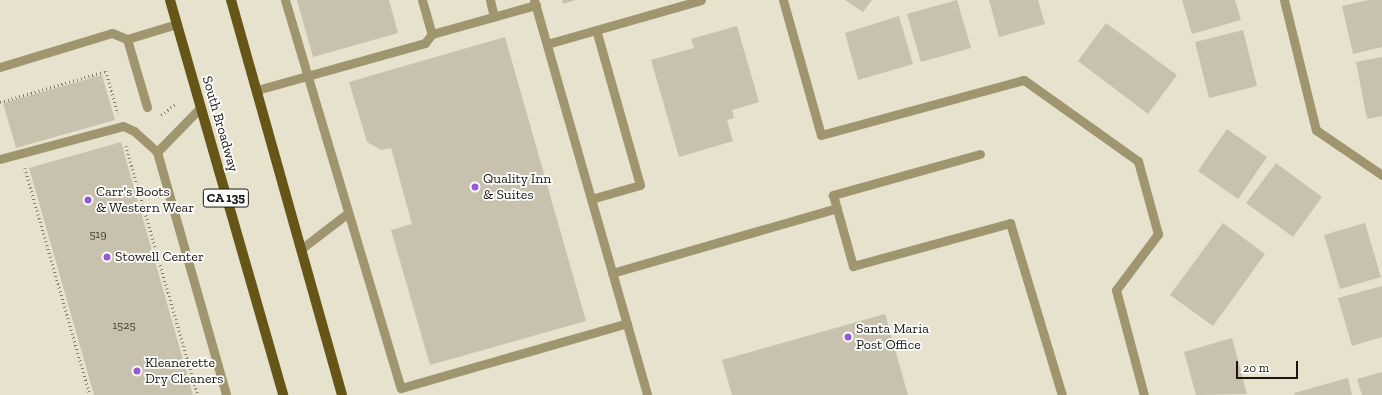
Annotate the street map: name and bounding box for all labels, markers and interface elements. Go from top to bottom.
street label: South Broadway [198,74,242,174]
place label: Quality Inn & Suites [483,171,552,204]
marker: Quality Inn & Suites [470,182,480,192]
place label: Carr's Boots & Western Wear [96,184,195,216]
road number: CA 135 [202,187,250,209]
marker: Carr's Boots & Western Wear [83,195,93,205]
house number: 519 [89,228,107,242]
place label: Stowell Center [115,249,204,265]
marker: Stowell Center [102,252,112,262]
house number: 1525 [112,319,136,333]
place label: Santa Maria Post Office [856,321,929,354]
marker: Santa Maria Post Office [843,332,853,342]
scale bar [1238,353,1300,379]
place label: Kleanerette Dry Cleaners [145,355,224,388]
text: 20 m [1243,361,1269,375]
marker: Kleanerette Dry Cleaners [132,366,142,376]

